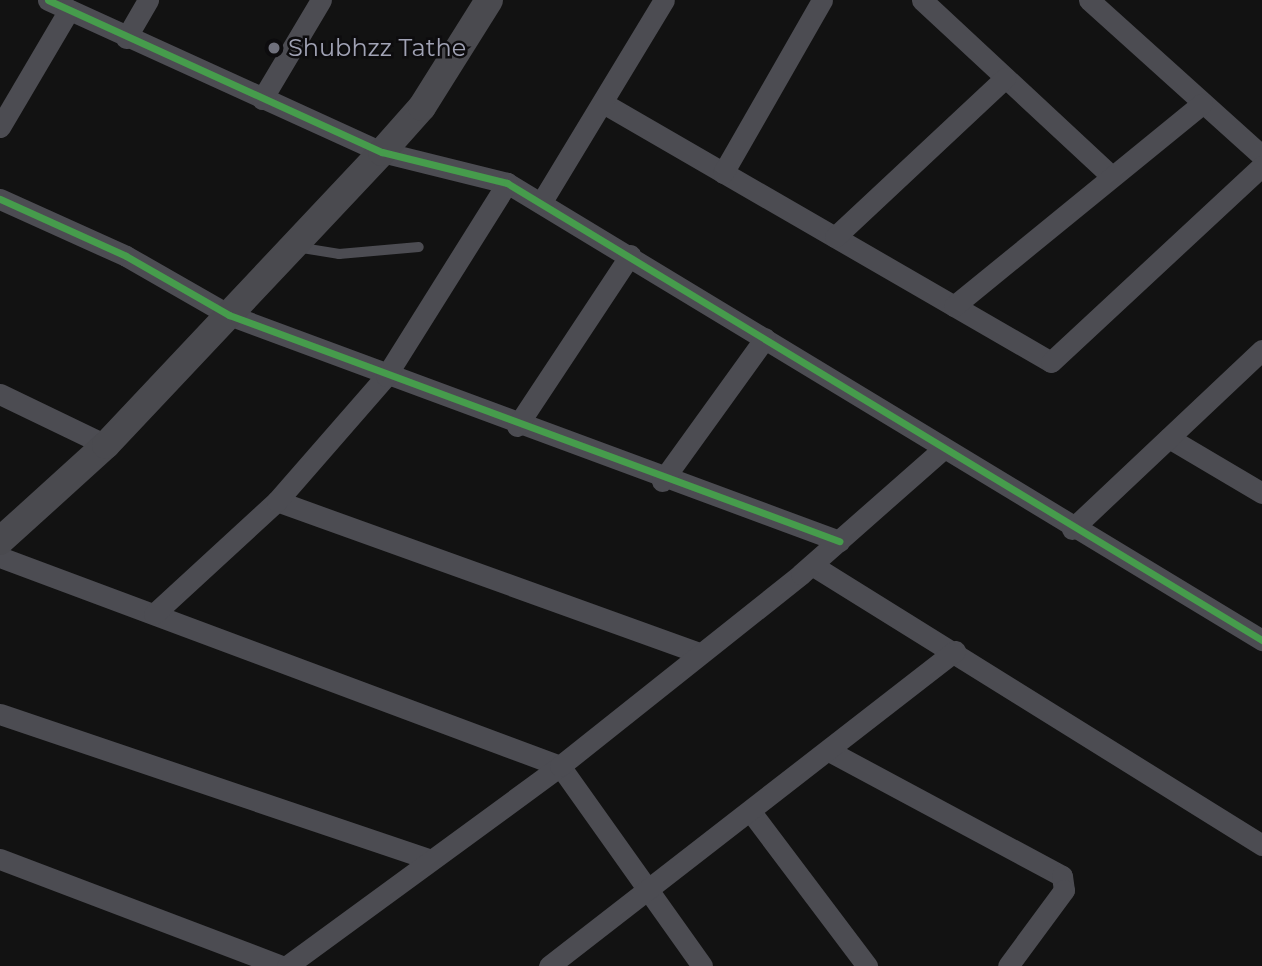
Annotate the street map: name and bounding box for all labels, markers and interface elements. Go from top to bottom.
place label: Shubhzz Tathe [288,34,466,62]
marker: Shubhzz Tathe [266,40,282,56]

